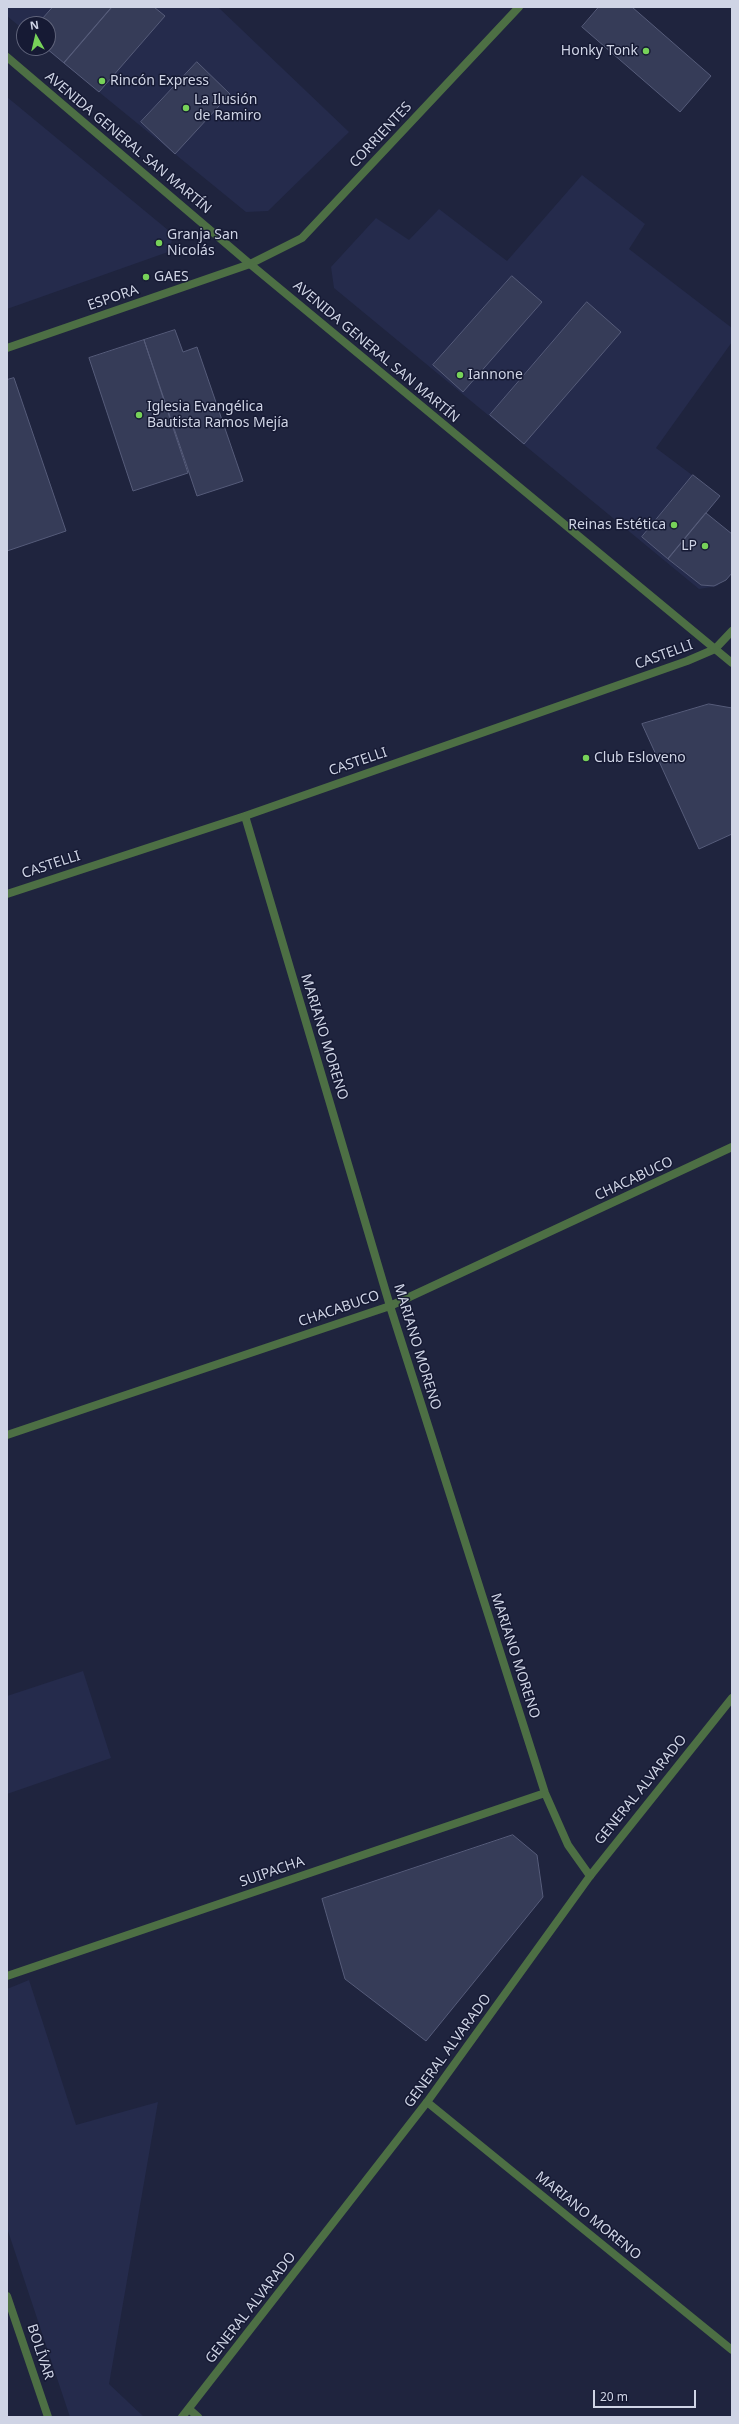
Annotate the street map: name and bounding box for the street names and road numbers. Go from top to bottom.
street label: AVENIDA GENERAL SAN MARTÍN [41,68,215,218]
street label: CORRIENTES [346,99,416,171]
street label: AVENIDA GENERAL SAN MARTÍN [289,277,463,427]
street label: ESPORA [85,282,141,314]
street label: CASTELLI [633,637,695,673]
street label: CASTELLI [327,744,389,780]
street label: CASTELLI [20,848,82,882]
street label: MARIANO MORENO [297,972,351,1102]
street label: CHACABUCO [592,1154,676,1204]
street label: MARIANO MORENO [390,1282,444,1412]
street label: CHACABUCO [296,1287,382,1331]
street label: MARIANO MORENO [487,1591,543,1721]
street label: GENERAL ALVARADO [591,1732,691,1848]
street label: SUIPACHA [237,1853,307,1891]
street label: GENERAL ALVARADO [401,1991,495,2111]
street label: MARIANO MORENO [532,2168,644,2264]
street label: GENERAL ALVARADO [202,2249,300,2367]
street label: BOLÍVAR [23,2322,57,2382]

